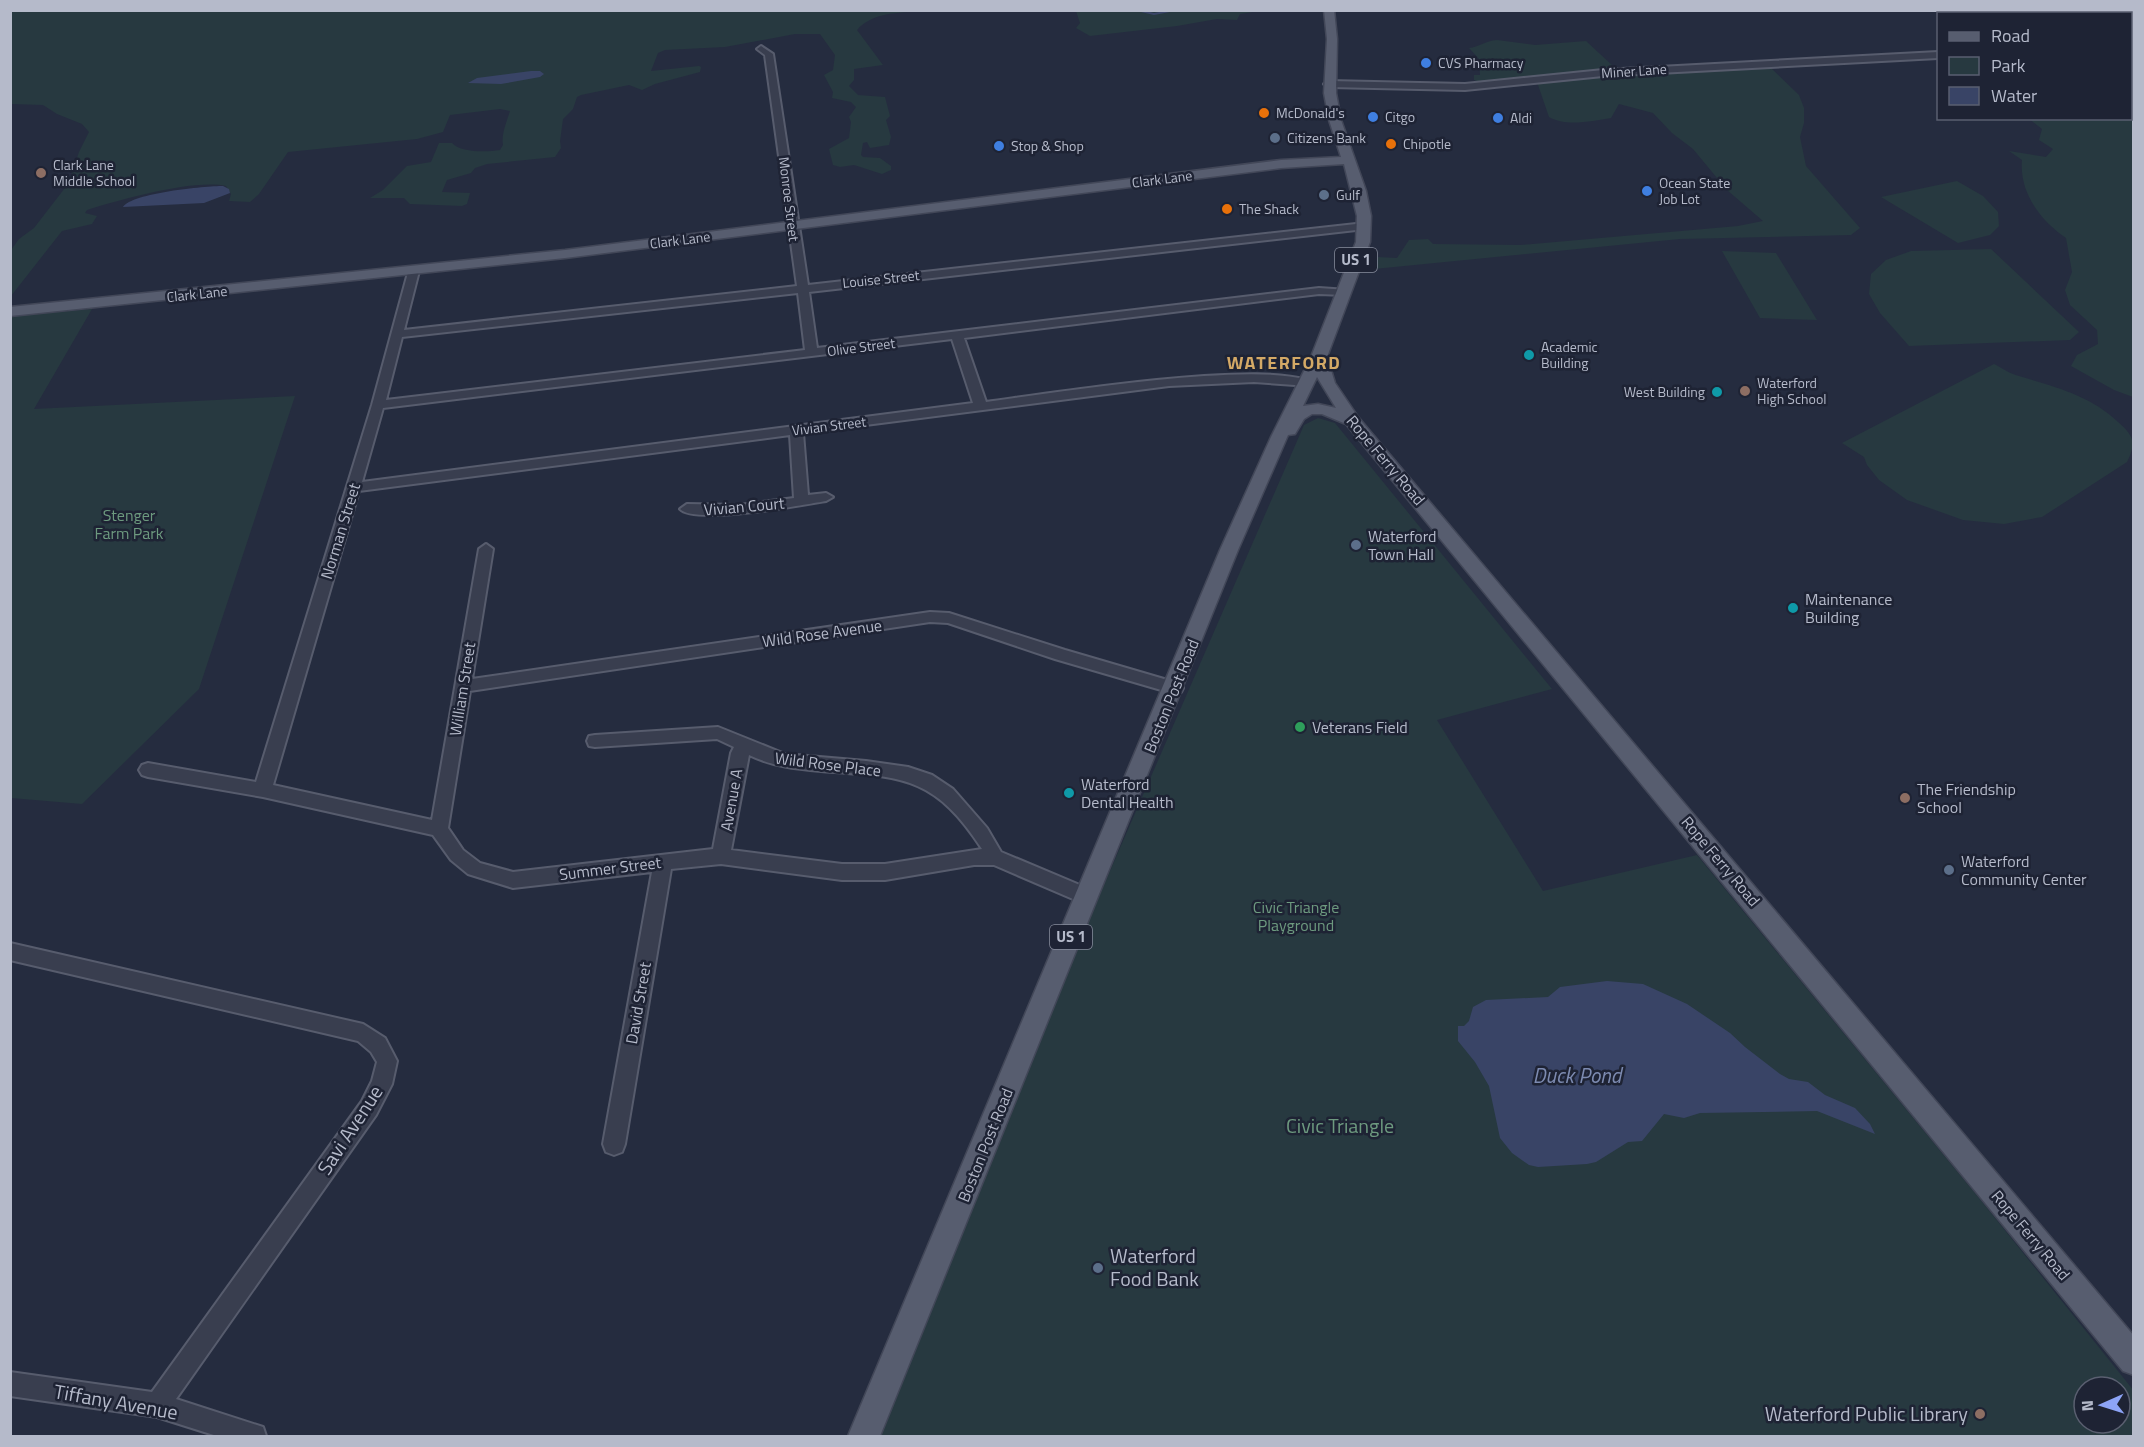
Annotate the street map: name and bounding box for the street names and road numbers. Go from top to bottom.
street label: Miner Lane [1600,58,1667,83]
street label: Monroe Street [774,155,805,242]
street label: Clark Lane [1130,164,1193,193]
street label: Clark Lane [648,225,711,254]
road number: US 1 [1335,248,1377,272]
street label: Louise Street [841,264,921,293]
street label: Clark Lane [166,280,228,307]
street label: Olive Street [826,332,896,361]
street label: Rope Ferry Road [1341,410,1431,510]
street label: Vivian Street [791,411,867,440]
street label: Norman Street [314,480,366,582]
street label: Vivian Court [703,490,786,521]
street label: Wild Rose Avenue [761,613,883,653]
street label: Boston Post Road [1137,635,1205,757]
street label: William Street [443,640,481,738]
street label: Wild Rose Place [774,746,882,782]
street label: Avenue A [714,766,748,833]
street label: Rope Ferry Road [1676,811,1766,911]
street label: Summer Street [558,850,663,886]
road number: US 1 [1050,925,1092,949]
street label: David Street [619,960,657,1046]
street label: Savi Avenue [309,1079,390,1181]
street label: Boston Post Road [951,1084,1019,1206]
street label: Rope Ferry Road [1986,1185,2076,1285]
street label: Tiffany Avenue [52,1375,181,1428]

